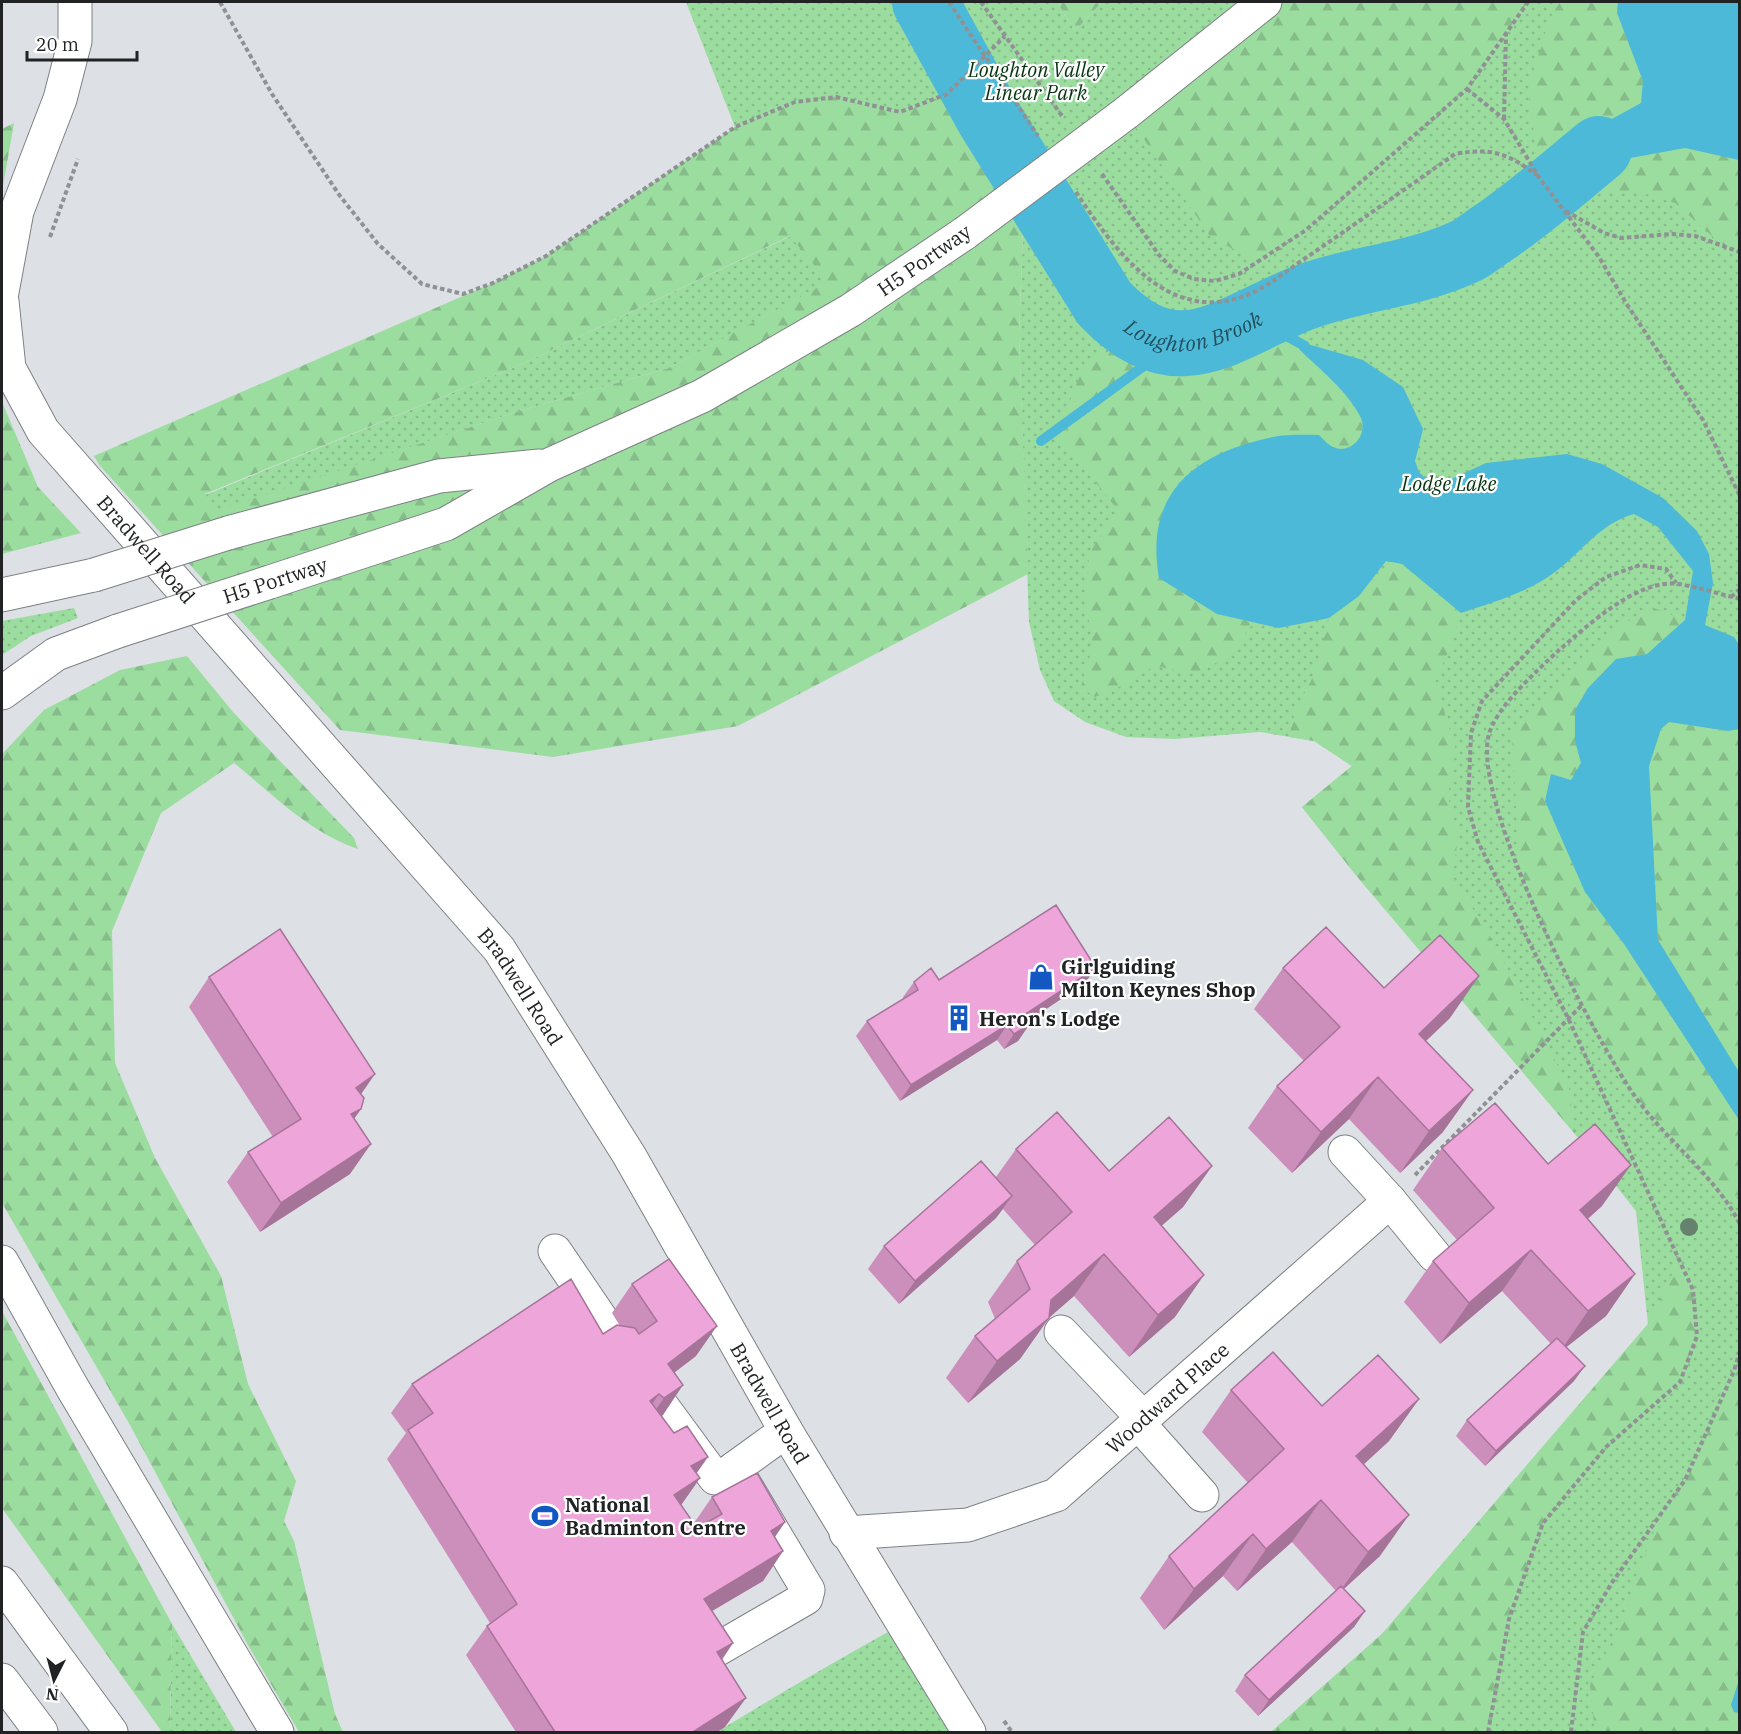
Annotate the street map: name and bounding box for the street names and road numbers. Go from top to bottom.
street label: H5 Portway [872,218,977,302]
street label: Bradwell Road [92,489,202,609]
street label: H5 Portway [219,550,331,610]
street label: Bradwell Road [472,921,570,1050]
street label: Woodward Place [1099,1336,1234,1459]
street label: Bradwell Road [725,1337,816,1469]

